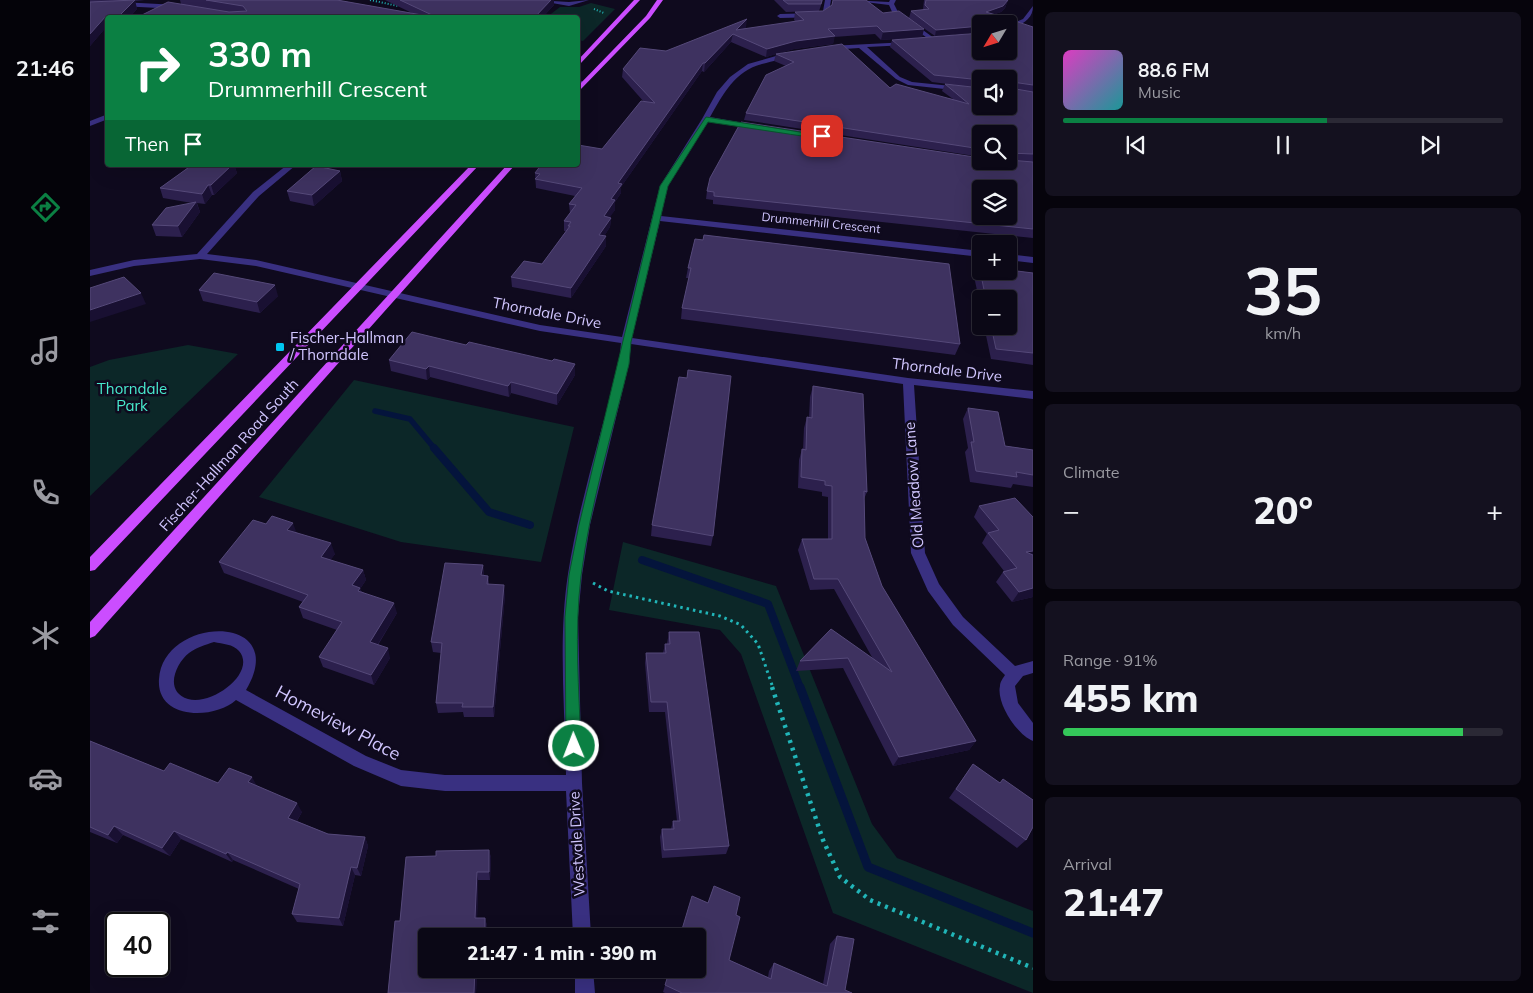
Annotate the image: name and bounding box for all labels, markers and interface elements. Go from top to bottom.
north arrow [972,15,1018,60]
map controls [972,15,1017,335]
text: 330 m [208,32,312,76]
icon: right [125,35,190,100]
text: 21:46 [16,54,74,82]
text: 88.6 FM [1138,58,1210,82]
button: sound [972,70,1017,115]
text: Drummerhill Crescent [208,75,427,103]
text: Music [1138,82,1181,102]
pin [801,115,843,157]
icon: arrive [808,122,836,150]
button: search [972,125,1017,170]
icon: arrive [179,130,207,158]
icon: previous [1122,131,1150,159]
icon: pause [1269,131,1297,159]
icon: next [1416,131,1444,159]
text: Then [125,132,169,156]
button: layers [972,180,1017,225]
icon: directions [28,190,63,225]
street label: Drummerhill Crescent [761,209,881,236]
button: + [972,235,1017,280]
text: 35 [1244,250,1322,331]
button: − [972,290,1017,335]
street label: Thorndale Drive [491,293,603,332]
text: km/h [1265,323,1301,343]
place label: Fischer-Hallman / Thorndale [289,328,404,364]
icon: music [28,333,63,368]
marker: Fischer-Hallman / Thorndale [274,341,286,353]
street label: Thorndale Drive [891,353,1003,386]
street label: Fischer-Hallman Road South [155,374,302,535]
park label: Thorndale Park [97,379,167,415]
street label: Old Meadow Lane [900,421,927,549]
text: Climate [1063,462,1119,482]
icon: phone [28,475,63,510]
text: 20° [1253,486,1313,534]
text: − [1063,493,1080,528]
text: + [1486,493,1503,528]
icon: climate [28,618,63,653]
text: Range · 91% [1063,650,1158,670]
text: 455 km [1063,674,1199,722]
street label: Homeview Place [272,680,405,765]
position arrow [547,719,599,771]
icon: car [28,761,63,796]
street label: Westvale Drive [564,791,589,897]
text: Arrival [1063,854,1112,874]
text: 21:47 [1063,878,1164,926]
icon: filters [28,904,63,939]
speed limit sign: 40 [105,912,170,977]
text: 21:47 · 1 min · 390 m [467,941,657,965]

